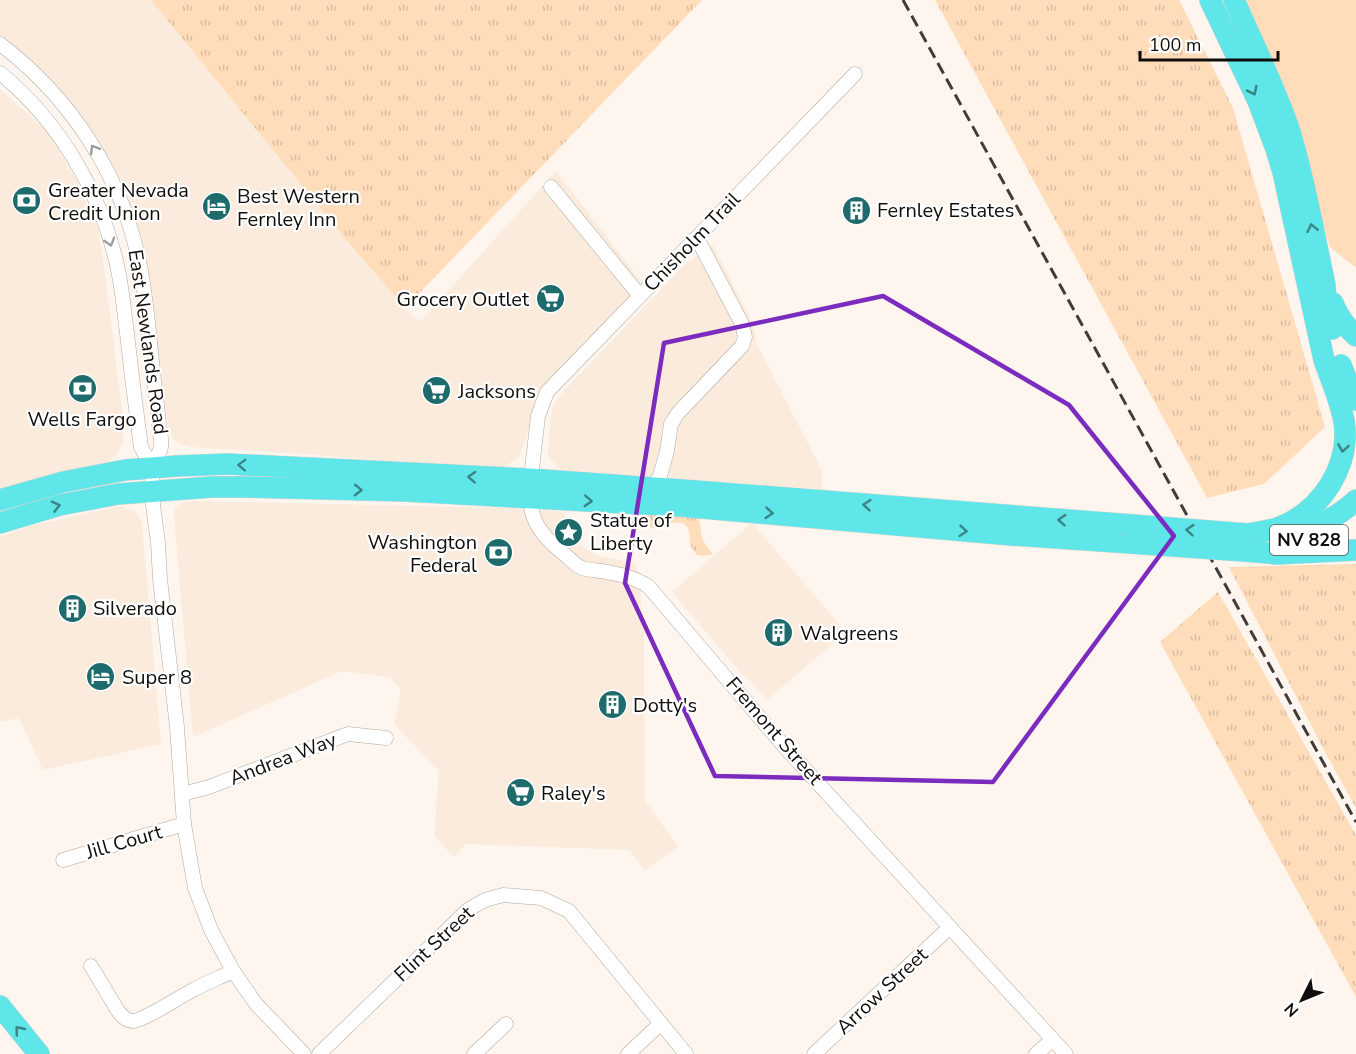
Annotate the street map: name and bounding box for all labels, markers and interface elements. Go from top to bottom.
scale bar [1140,24,1278,62]
text: 100 m [1149,33,1201,57]
one-way arrow [1246,84,1258,95]
one-way arrow [90,145,102,155]
place label: Greater Nevada Credit Union [48,177,189,227]
place label: Best Western Fernley Inn [237,183,360,233]
bank icon: Greater Nevada Credit Union [11,185,43,217]
street label: Chisholm Trail [638,186,746,298]
hotel icon: Best Western Fernley Inn [200,191,232,223]
building icon: Fernley Estates [840,194,872,226]
place label: Fernley Estates [877,197,1014,224]
one-way arrow [1307,223,1320,233]
one-way arrow [103,236,115,247]
street label: East Newlands Road [122,248,174,436]
supermarket icon: Grocery Outlet [534,283,566,315]
place label: Grocery Outlet [396,286,530,313]
bank icon: Wells Fargo [66,373,98,405]
supermarket icon: Jacksons [421,375,453,407]
place label: Jacksons [457,378,536,405]
place label: Wells Fargo [27,406,137,433]
one-way arrow [1337,444,1349,453]
one-way arrow [237,459,246,471]
one-way arrow [467,471,476,484]
one-way arrow [353,484,362,496]
one-way arrow [583,494,592,507]
one-way arrow [863,499,872,512]
one-way arrow [51,501,61,514]
one-way arrow [764,506,773,519]
place label: Statue of Liberty [590,507,672,557]
one-way arrow [1057,514,1066,527]
place icon: Statue of Liberty [553,516,585,548]
one-way arrow [959,524,968,537]
one-way arrow [1185,524,1194,537]
road number: NV 828 [1270,525,1348,555]
place label: Washington Federal [367,529,477,579]
bank icon: Washington Federal [482,537,514,569]
building icon: Silverado [56,592,88,624]
place label: Silverado [93,595,177,622]
building icon: Walgreens [763,617,795,649]
place label: Walgreens [800,620,898,647]
hotel icon: Super 8 [85,661,117,693]
place label: Super 8 [122,664,192,691]
street label: Fremont Street [720,671,829,791]
building icon: Dotty's [596,689,628,721]
place label: Dotty's [633,692,697,719]
street label: Andrea Way [226,726,341,792]
supermarket icon: Raley's [504,777,536,809]
place label: Raley's [541,780,606,807]
street label: Jill Court [82,818,166,866]
street label: Flint Street [388,899,480,988]
street label: Arrow Street [830,941,934,1041]
north arrow [1272,970,1332,1030]
text: N [1280,998,1304,1021]
one-way arrow [16,1026,27,1037]

